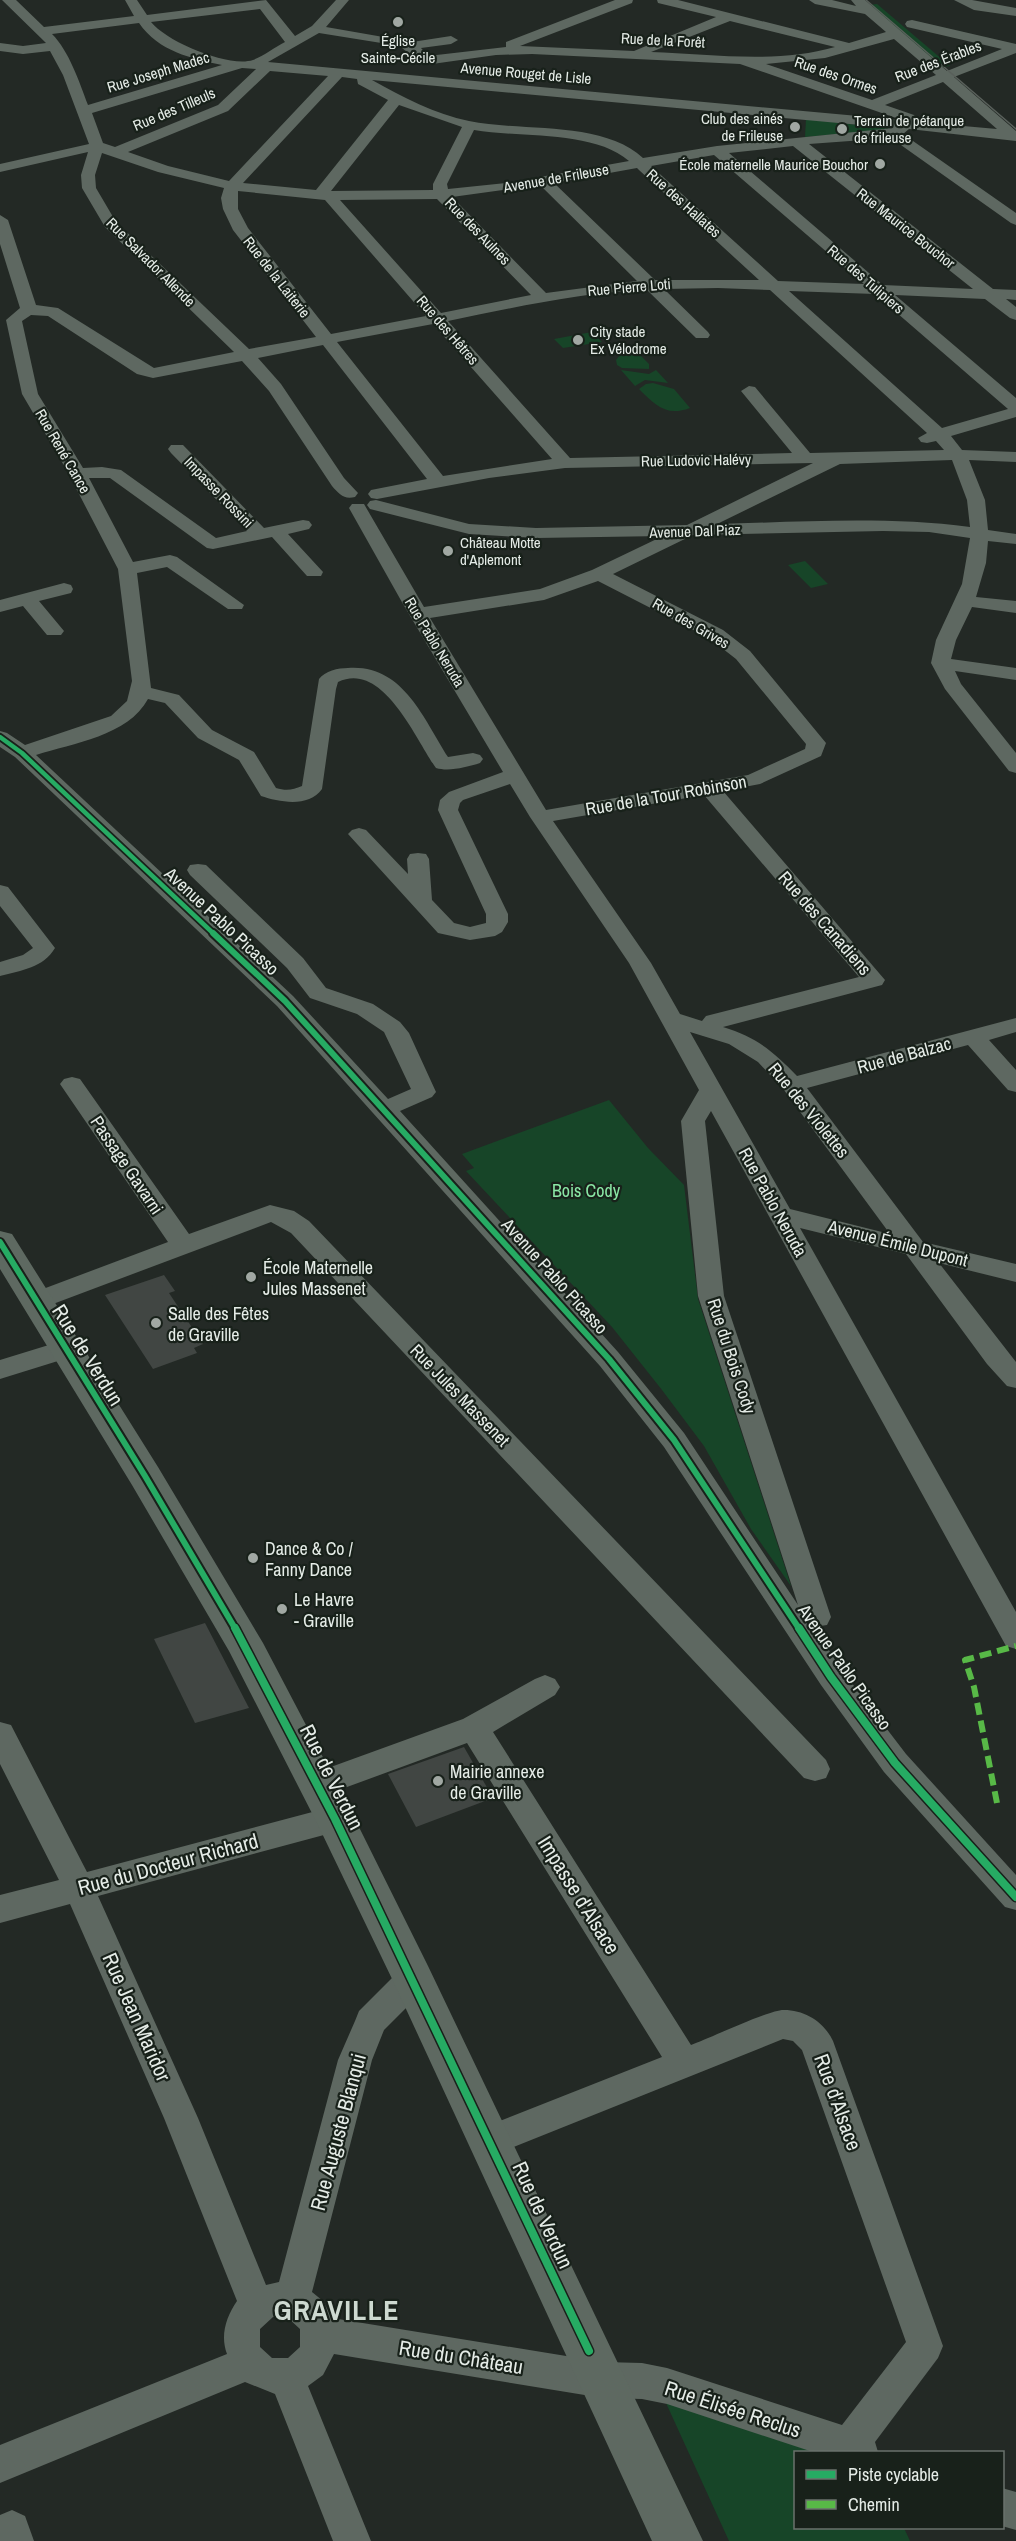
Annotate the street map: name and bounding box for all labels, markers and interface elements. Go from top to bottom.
marker: Église Sainte-Cécile [391,15,405,29]
street label: Rue de la Forêt [620,27,706,53]
place label: Église Sainte-Cécile [361,30,435,68]
street label: Rue des Érables [892,35,984,87]
street label: Rue Joseph Madec [104,46,212,98]
street label: Rue des Ormes [792,51,880,99]
street label: Avenue Rouget de Lisle [459,57,592,89]
street label: Rue des Tilleuls [130,82,218,136]
place label: Club des ainés de Frileuse [701,108,783,146]
place label: Terrain de pétanque de frileuse [854,110,964,148]
marker: Club des ainés de Frileuse [788,120,802,134]
marker: Terrain de pétanque de frileuse [835,122,849,136]
place label: École maternelle Maurice Bouchor [679,154,868,175]
marker: École maternelle Maurice Bouchor [873,157,887,171]
street label: Avenue de Frileuse [501,158,610,198]
street label: Rue des Hallates [642,164,726,242]
street label: Rue Maurice Bouchor [852,183,960,273]
street label: Rue des Aulnes [441,193,515,269]
street label: Rue Salvador Allende [102,213,200,311]
street label: Rue de la Laiterie [239,232,315,322]
street label: Rue des Tulipiers [823,240,909,318]
street label: Rue Pierre Loti [587,273,671,301]
street label: Rue des Hêtres [412,291,484,369]
place label: City stade Ex Vélodrome [590,321,667,359]
marker: City stade Ex Vélodrome [571,333,585,347]
street label: Rue René Cance [30,405,96,497]
street label: Rue Ludovic Halévy [641,449,752,471]
street label: Impasse Rossini [180,452,258,532]
street label: Avenue Dal Piaz [648,519,741,543]
place label: Château Motte d'Aplemont [460,532,541,570]
marker: Château Motte d'Aplemont [441,544,455,558]
street label: Rue Pablo Neruda [400,593,470,691]
street label: Rue des Grives [649,593,733,653]
street label: Rue de la Tour Robinson [584,769,748,821]
street label: Avenue Pablo Picasso [159,861,285,981]
street label: Rue des Canadiens [773,866,877,980]
street label: Rue de Balzac [854,1031,954,1079]
street label: Rue des Violettes [763,1057,855,1163]
street label: Passage Gavarni [85,1111,169,1219]
street label: Rue Pablo Neruda [733,1143,813,1261]
park label: Bois Cody [552,1178,621,1203]
street label: Avenue Pablo Picasso [495,1212,614,1339]
street label: Avenue Émile Dupont [824,1213,971,1272]
place label: École Maternelle Jules Massenet [263,1255,373,1301]
marker: École Maternelle Jules Massenet [244,1270,258,1284]
street label: Rue du Bois Cody [702,1295,763,1417]
street label: Rue de Verdun [45,1299,131,1411]
place label: Salle des Fêtes de Graville [168,1301,269,1347]
marker: Salle des Fêtes de Graville [149,1316,163,1330]
street label: Rue Jules Massenet [405,1338,515,1452]
place label: Dance & Co / Fanny Dance [265,1536,354,1582]
marker: Dance & Co / Fanny Dance [246,1551,260,1565]
place label: Le Havre - Graville [294,1587,354,1633]
street label: Avenue Pablo Picasso [792,1598,898,1735]
marker: Le Havre - Graville [275,1602,289,1616]
street label: Rue de Verdun [293,1719,371,1835]
place label: Mairie annexe de Graville [450,1759,544,1805]
marker: Mairie annexe de Graville [431,1774,445,1788]
street label: Rue du Docteur Richard [75,1826,261,1902]
street label: Impasse d'Alsace [531,1830,627,1960]
street label: Rue Jean Maridor [96,1948,178,2086]
street label: Rue Auguste Blanqui [303,2050,373,2214]
street label: Rue d'Alsace [807,2050,869,2154]
street label: Rue de Verdun [506,2157,580,2273]
district label: GRAVILLE [274,2291,400,2329]
street label: Rue du Château [397,2333,525,2381]
street label: Rue Élisée Reclus [661,2373,805,2445]
legend [794,2451,1004,2529]
text: Piste cyclable [848,2462,939,2487]
text: Chemin [848,2492,900,2517]

